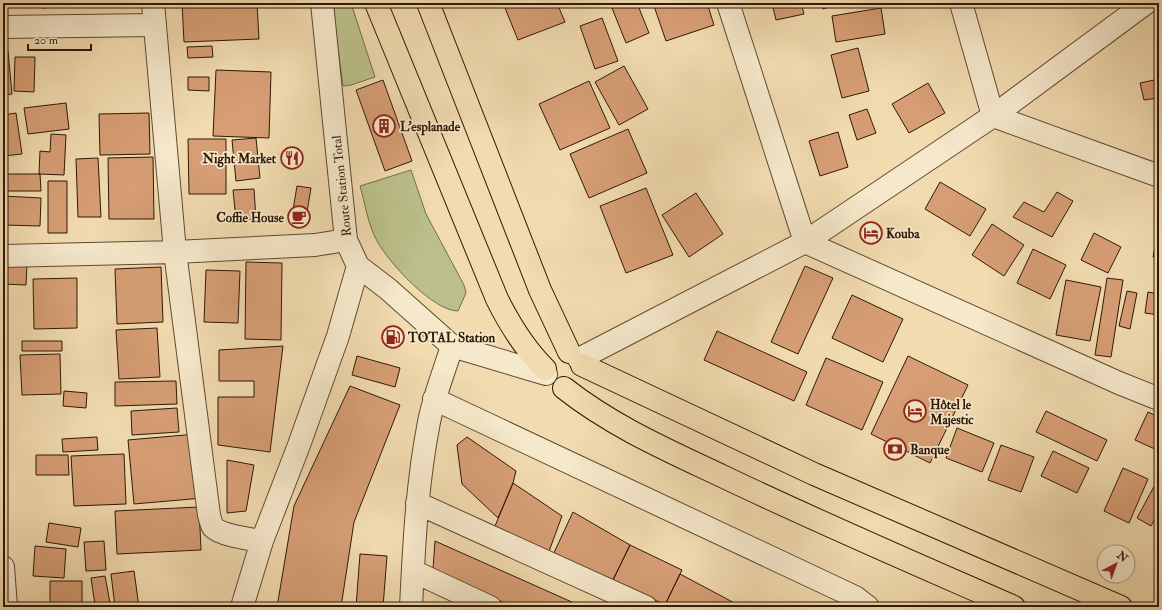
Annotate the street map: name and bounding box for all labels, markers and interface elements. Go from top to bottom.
scale bar [28,26,91,52]
text: 20 m [34,33,59,48]
building icon: L'esplanade [371,113,397,139]
place label: L'esplanade [400,119,461,136]
street label: Route Station Total [329,134,355,237]
restaurant icon: Night Market [279,145,305,171]
place label: Night Market [202,151,277,168]
cafe icon: Coffie House [286,204,312,230]
place label: Coffie House [216,210,285,226]
hotel icon: Kouba [858,220,884,246]
place label: Kouba [886,226,920,242]
fuel station icon: TOTAL Station [380,324,406,350]
place label: TOTAL Station [407,330,496,346]
place label: Hôtel le Majestic [929,397,974,428]
hotel icon: Hôtel le Majestic [902,398,928,424]
bank icon: Banque [882,436,908,462]
place label: Banque [910,442,950,459]
north arrow [1096,544,1136,584]
text: N [1113,548,1131,566]

